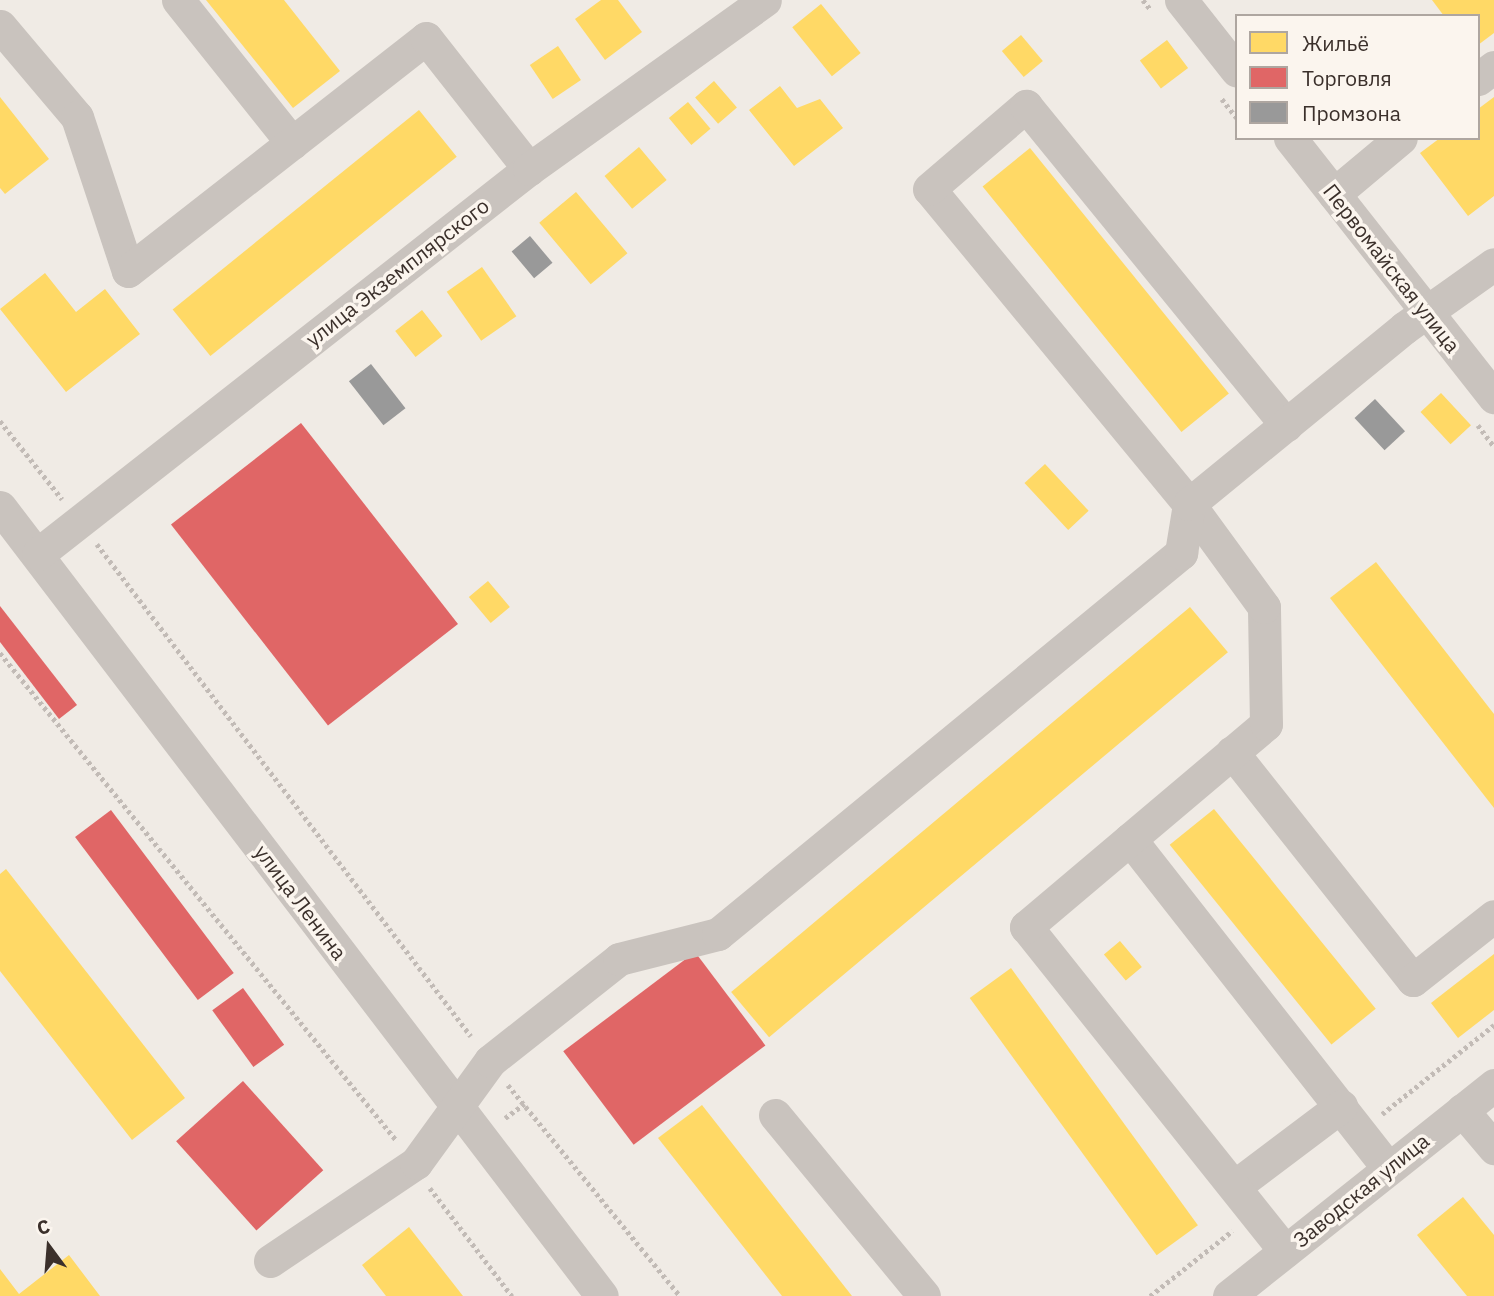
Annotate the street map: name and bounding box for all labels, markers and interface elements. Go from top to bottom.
legend [1235,14,1480,140]
text: Жильё [1302,29,1369,57]
text: Торговля [1302,64,1392,92]
text: Промзона [1302,99,1401,127]
street label: Первомайская улица [1318,179,1466,357]
street label: улица Экземплярского [300,193,494,351]
street label: улица Ленина [250,840,352,964]
street label: Заводская улица [1288,1128,1434,1252]
north arrow [14,1212,84,1282]
text: С [34,1214,52,1240]

